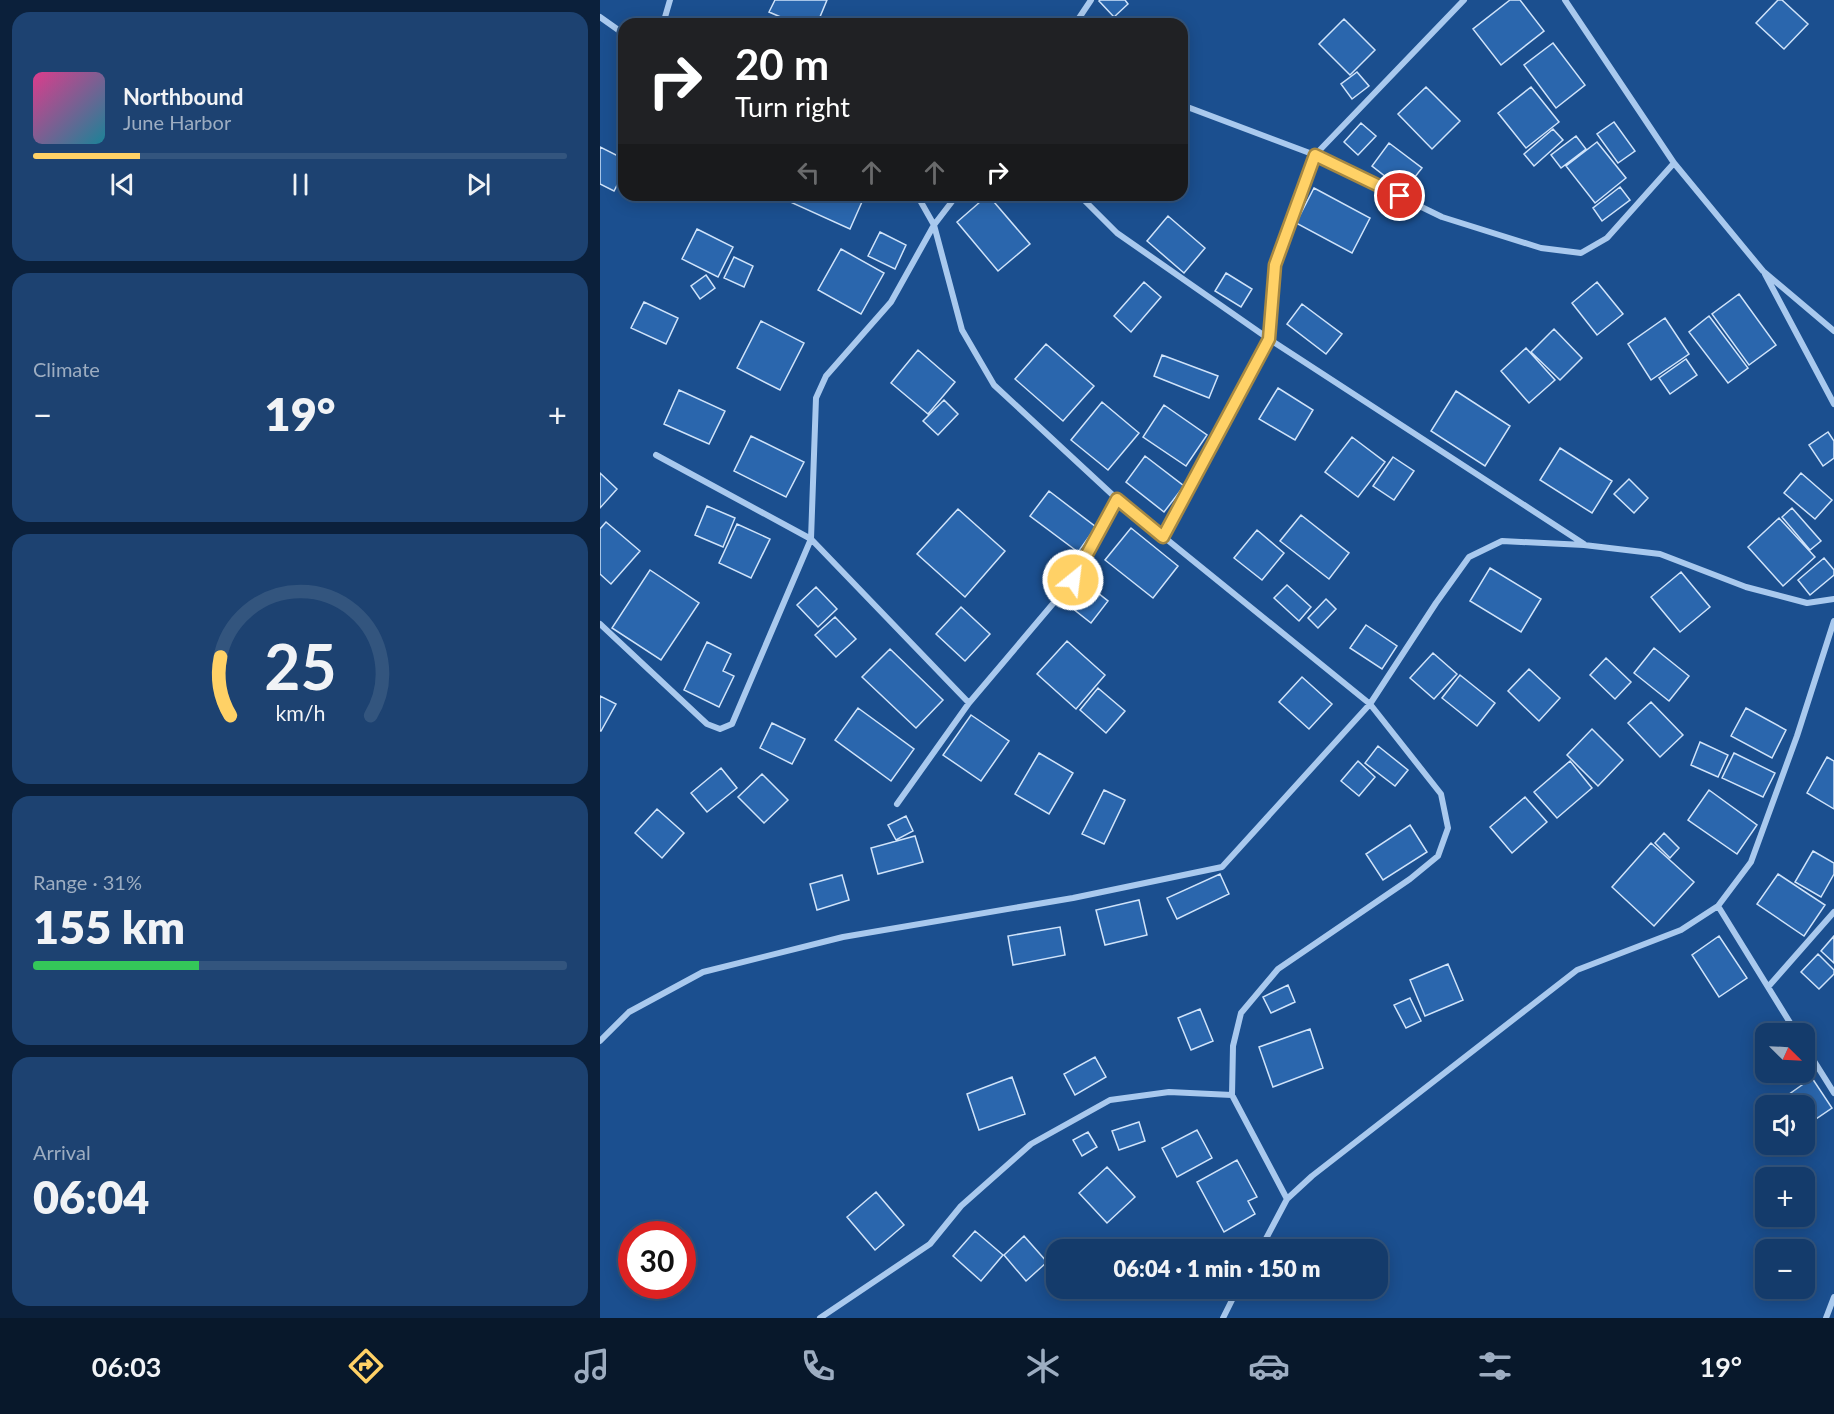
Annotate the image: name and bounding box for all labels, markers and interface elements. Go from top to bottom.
text: 20 m [735,39,829,89]
icon: right [636,42,714,120]
text: Northbound [123,83,243,110]
text: Turn right [735,90,850,123]
text: June Harbor [123,110,231,134]
icon: left [792,156,825,189]
icon: ahead [855,156,888,189]
icon: ahead [918,156,951,189]
icon: right [981,156,1014,189]
icon: previous [106,168,139,201]
icon: pause [284,168,317,201]
icon: next [462,168,495,201]
pin [1374,170,1425,221]
icon: arrive [1383,179,1416,212]
text: Climate [33,357,100,381]
text: 19° [265,387,335,441]
text: − [33,394,52,434]
text: + [548,394,567,434]
position arrow [1041,548,1105,612]
text: 25 [264,628,336,703]
text: km/h [275,700,325,726]
text: Range · 31% [33,870,142,894]
text: 155 km [33,900,185,954]
north arrow [1755,1023,1815,1083]
map controls [1755,1023,1815,1299]
button: sound [1755,1095,1815,1155]
text: Arrival [33,1140,91,1164]
button: + [1755,1167,1815,1227]
text: 06:04 [33,1170,149,1224]
speed limit sign: 30 [618,1221,696,1299]
button: − [1755,1239,1815,1299]
text: 06:04 · 1 min · 150 m [1114,1255,1320,1282]
icon: directions [345,1345,387,1387]
icon: music [571,1345,613,1387]
icon: phone [797,1345,839,1387]
icon: climate [1022,1345,1064,1387]
icon: car [1248,1345,1290,1387]
icon: filters [1474,1345,1516,1387]
text: 06:03 [92,1350,161,1383]
text: 19° [1699,1350,1742,1383]

